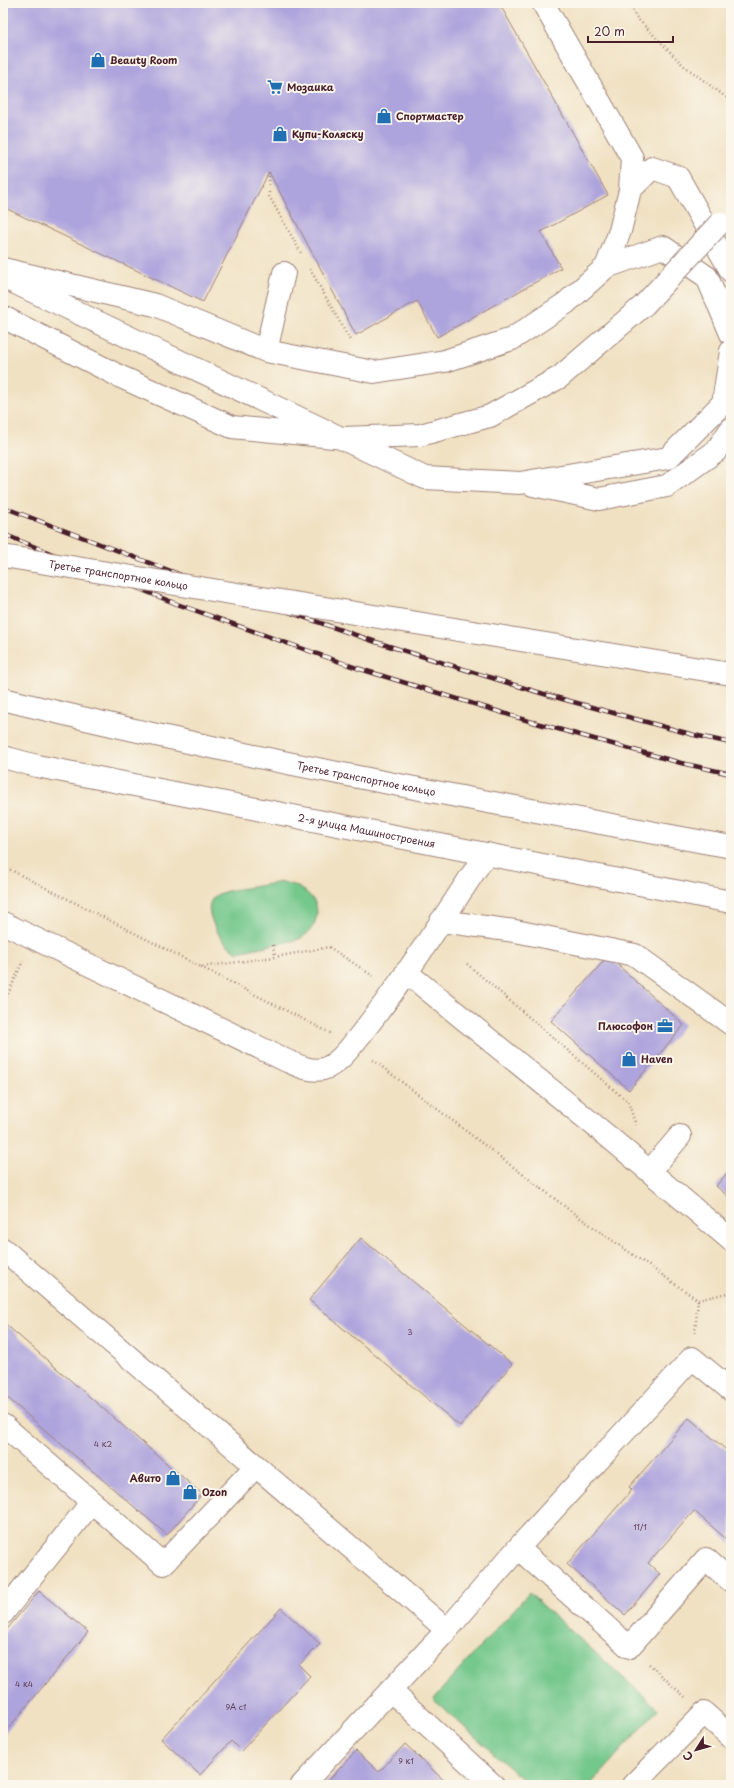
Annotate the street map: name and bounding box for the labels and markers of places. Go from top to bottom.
shop icon: Beauty Room [89,51,107,69]
place label: Beauty Room [110,52,177,67]
supermarket icon: Мозаика [266,78,284,96]
place label: Мозаика [287,79,334,94]
shop icon: Спортмастер [375,107,393,125]
place label: Спортмастер [396,108,464,123]
shop icon: Купи-Коляску [271,125,289,143]
place label: Купи-Коляску [292,126,364,141]
office icon: Плюсофон [656,1017,674,1035]
place label: Плюсофон [598,1018,653,1033]
shop icon: Haven [620,1050,638,1068]
place label: Haven [641,1051,673,1066]
shop icon: Авито [164,1469,182,1487]
place label: Авито [130,1470,161,1485]
shop icon: Ozon [181,1483,199,1501]
place label: Ozon [202,1484,227,1499]

